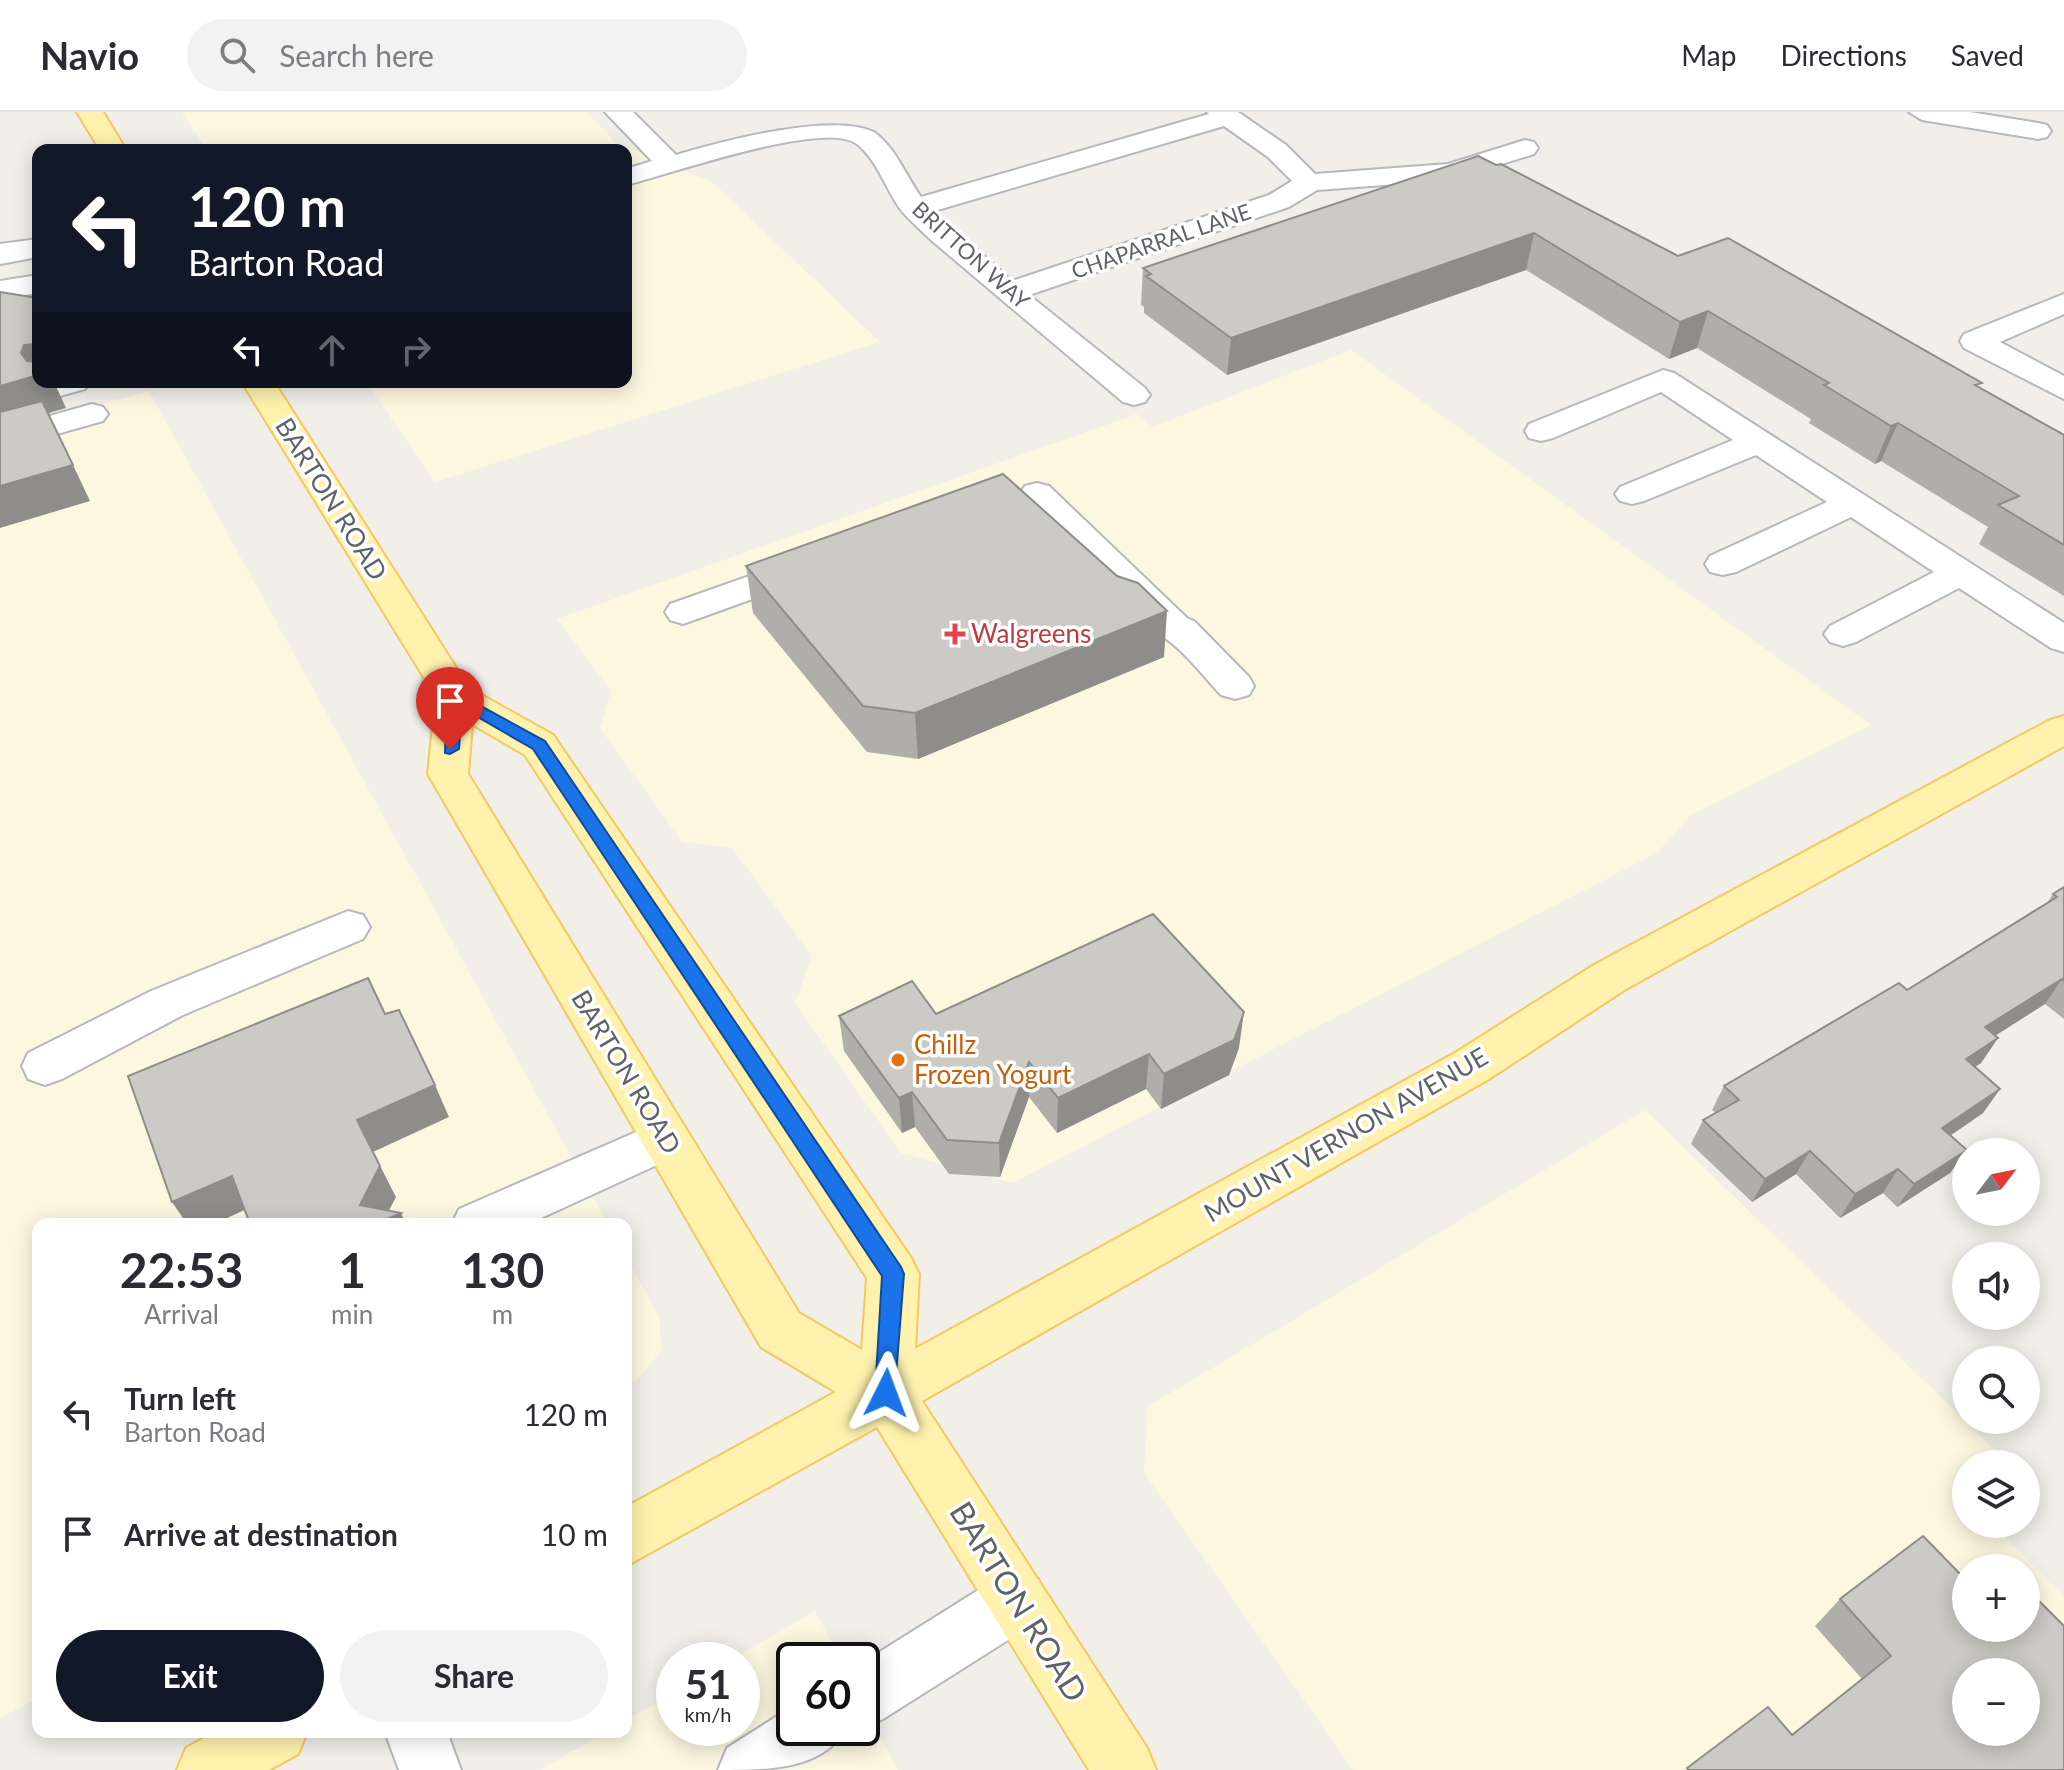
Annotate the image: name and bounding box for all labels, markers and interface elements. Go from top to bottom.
search box [187,19,747,91]
text: Navio [40,32,139,78]
icon: search [215,33,259,77]
text: Search here [279,37,434,73]
text: Map [1681,38,1736,72]
text: Directions [1780,38,1907,72]
text: Saved [1951,38,2024,72]
text: 120 m [188,172,346,239]
icon: left [56,176,160,280]
street label: BRITTON WAY [907,195,1036,314]
street label: CHAPARRAL LANE [1068,197,1254,284]
text: Barton Road [188,240,384,284]
icon: left [226,328,270,372]
icon: ahead [310,328,354,372]
icon: right [394,328,438,372]
street label: BARTON ROAD [269,411,395,586]
place label: Walgreens [971,617,1091,649]
marker: Walgreens [946,625,964,643]
pin [416,667,484,749]
icon: arrive [428,679,472,723]
street label: BARTON ROAD [565,984,688,1159]
place label: Chillz Frozen Yogurt [914,1028,1072,1090]
street label: MOUNT VERNON AVENUE [1198,1040,1493,1229]
marker: Chillz Frozen Yogurt [889,1051,907,1069]
north arrow [1952,1138,2040,1226]
map controls [1952,1138,2040,1746]
text: 22:53 [120,1241,243,1298]
text: 1 [338,1241,366,1298]
text: 130 [461,1241,544,1298]
button: sound [1952,1242,2040,1330]
text: Arrival [144,1298,219,1330]
text: min [331,1298,373,1330]
text: m [492,1298,513,1330]
button: search [1952,1346,2040,1434]
position arrow [844,1351,928,1435]
text: Turn left [124,1380,236,1416]
icon: left [56,1392,100,1436]
text: 120 m [523,1396,608,1432]
text: Barton Road [124,1416,266,1448]
button: layers [1952,1450,2040,1538]
street label: BARTON ROAD [942,1494,1096,1708]
icon: arrive [56,1512,100,1556]
text: Arrive at destination [124,1516,398,1552]
text: 10 m [541,1516,608,1552]
button: + [1952,1554,2040,1642]
button: Exit [56,1630,324,1722]
button: Share [340,1630,608,1722]
speed limit sign: 60 [776,1642,880,1746]
button: − [1952,1658,2040,1746]
text: 51 [685,1660,731,1708]
text: km/h [685,1702,731,1726]

